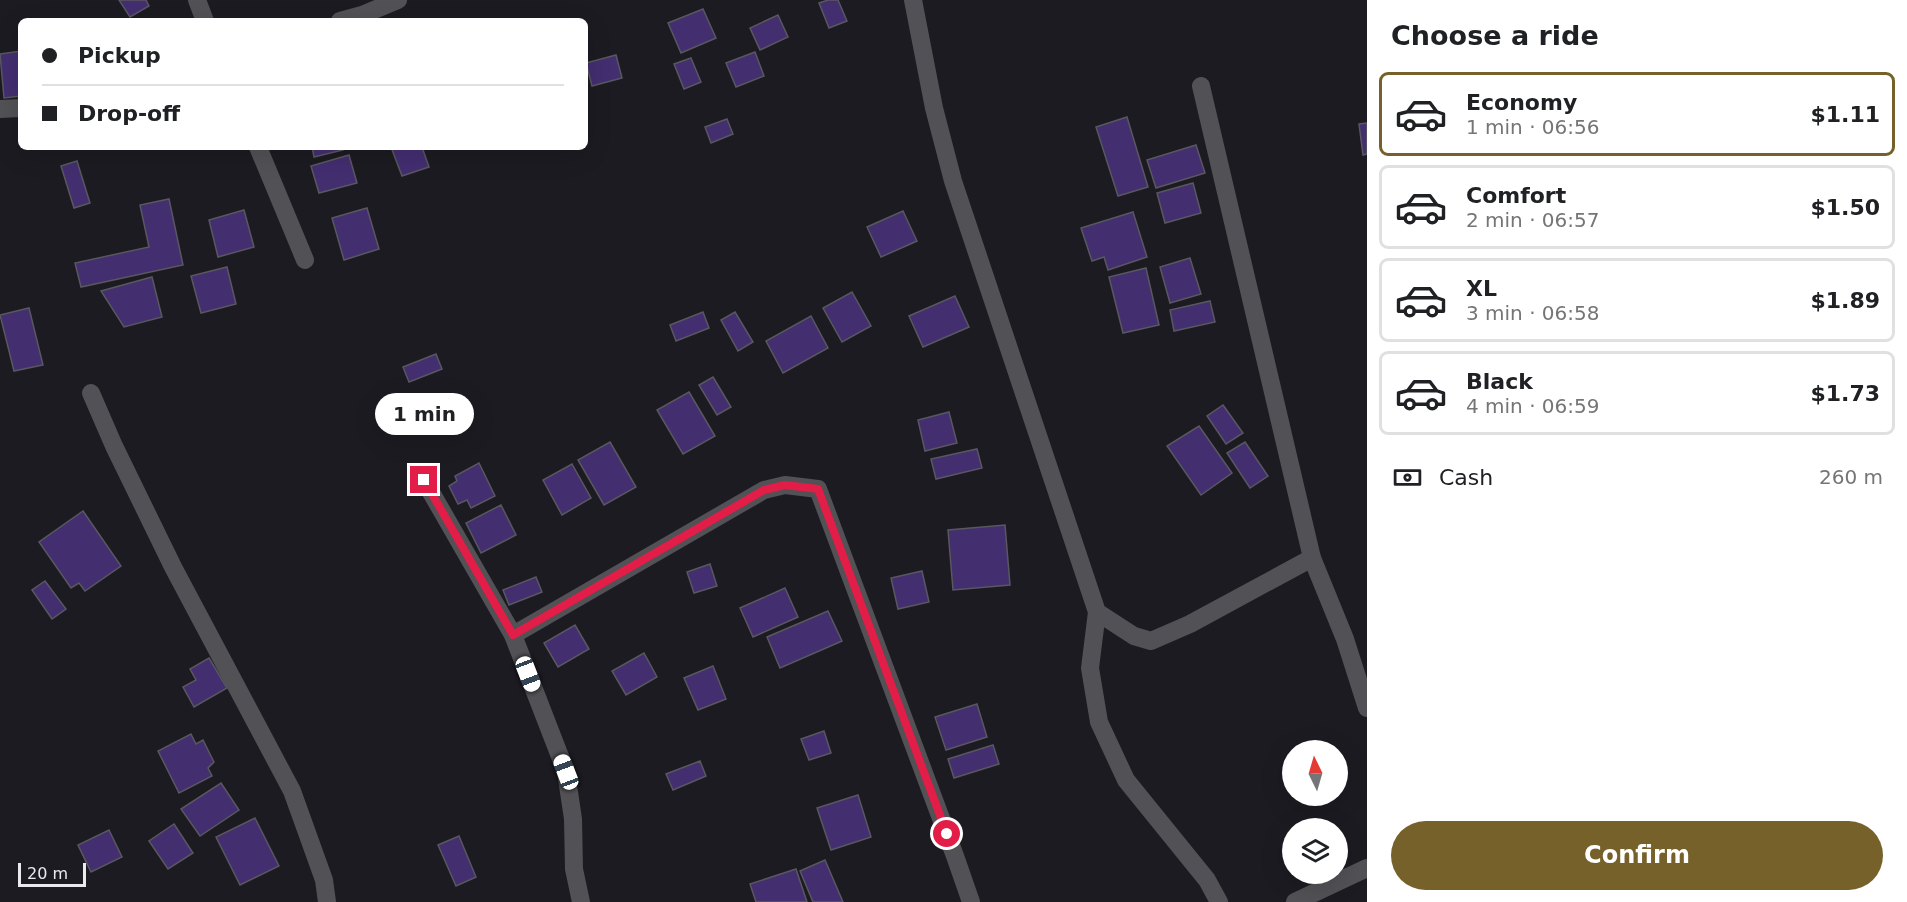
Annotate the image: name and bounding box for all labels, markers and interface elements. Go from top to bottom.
text: Choose a ride [1391,20,1599,51]
text: Pickup [78,43,161,68]
icon: car [1394,87,1448,141]
text: Economy [1466,90,1577,115]
text: Drop-off [78,101,180,126]
text: $1.11 [1810,102,1880,127]
text: 1 min · 06:56 [1466,115,1600,139]
icon: car [1394,180,1448,234]
text: Comfort [1466,183,1566,208]
text: $1.50 [1810,195,1880,220]
text: 2 min · 06:57 [1466,208,1600,232]
icon: car [1394,273,1448,327]
text: XL [1466,276,1497,301]
text: $1.89 [1810,288,1880,313]
text: 3 min · 06:58 [1466,301,1600,325]
icon: car [1394,366,1448,420]
text: Black [1466,369,1533,394]
text: $1.73 [1810,381,1880,406]
callout: 1 min [374,393,474,435]
text: 4 min · 06:59 [1466,394,1600,418]
text: 1 min [393,402,456,426]
icon: cash [1391,461,1424,494]
text: Cash [1439,465,1493,490]
text: 260 m [1819,465,1883,489]
route end [410,466,437,493]
car [513,654,543,694]
north arrow [1282,740,1348,806]
map controls [1282,740,1348,884]
car [551,752,581,792]
button: layers [1282,818,1348,884]
route start [933,820,960,847]
button: Confirm [1391,821,1883,890]
scale bar [18,860,86,888]
text: 20 m [27,864,68,883]

